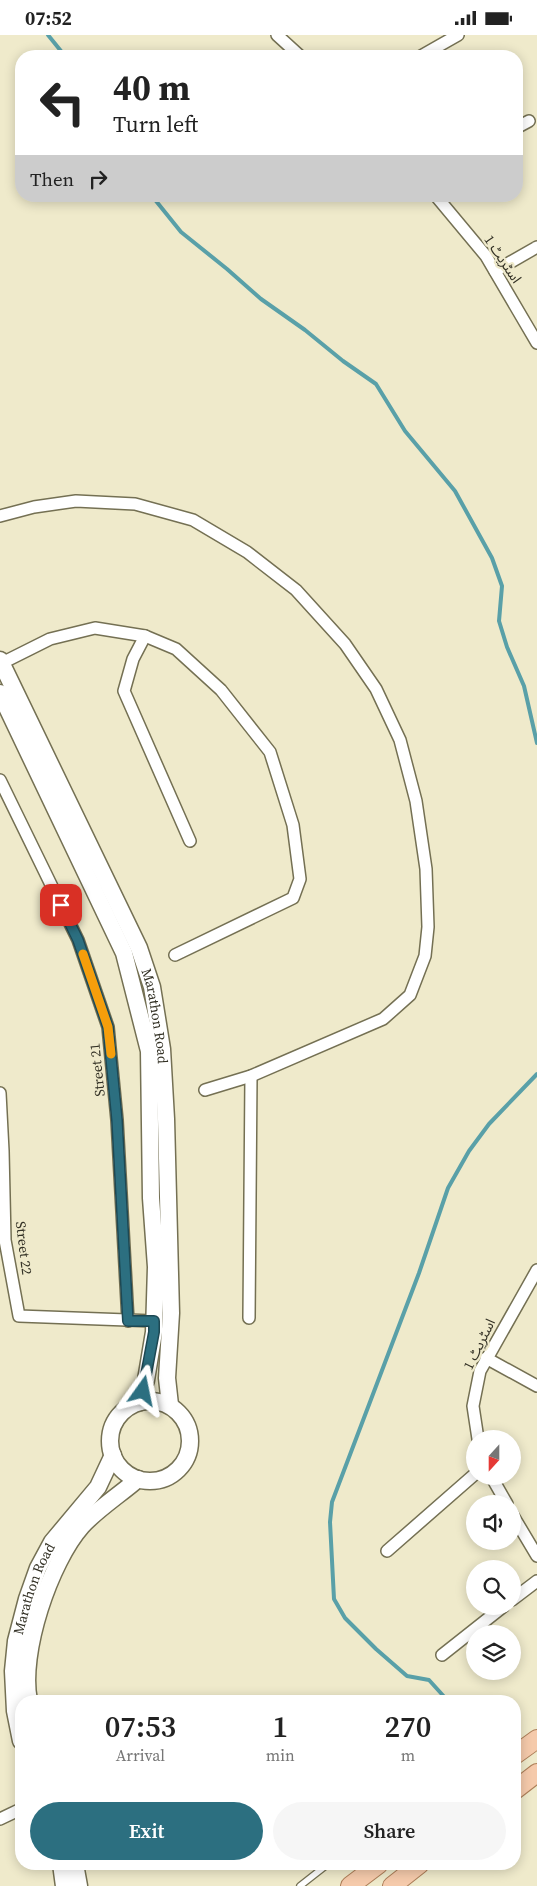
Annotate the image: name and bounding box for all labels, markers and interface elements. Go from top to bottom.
text: 07:52 [25,5,72,31]
text: 40 m [113,64,190,112]
icon: left [30,70,95,135]
text: Turn left [113,109,198,139]
icon: right [84,165,112,193]
text: Then [30,166,74,192]
street label: اسٹریٹ 1 [479,231,527,287]
pin [40,884,82,926]
icon: arrive [47,891,75,919]
street label: Marathon Road [136,966,173,1064]
street label: Street 21 [84,1042,110,1098]
street label: Street 22 [11,1220,37,1276]
street label: اسٹریٹ 1 [458,1315,500,1373]
position arrow [116,1364,168,1416]
north arrow [466,1430,521,1485]
map controls [466,1430,521,1680]
button: sound [466,1495,521,1550]
street label: Marathon Road [8,1539,60,1637]
button: search [466,1560,521,1615]
button: layers [466,1625,521,1680]
text: 07:53 [105,1706,176,1747]
text: 1 [272,1706,288,1747]
text: 270 [384,1706,431,1747]
text: Arrival [116,1744,165,1766]
text: min [266,1744,295,1766]
text: m [401,1744,415,1766]
button: Exit [30,1802,263,1860]
button: Share [273,1802,506,1860]

